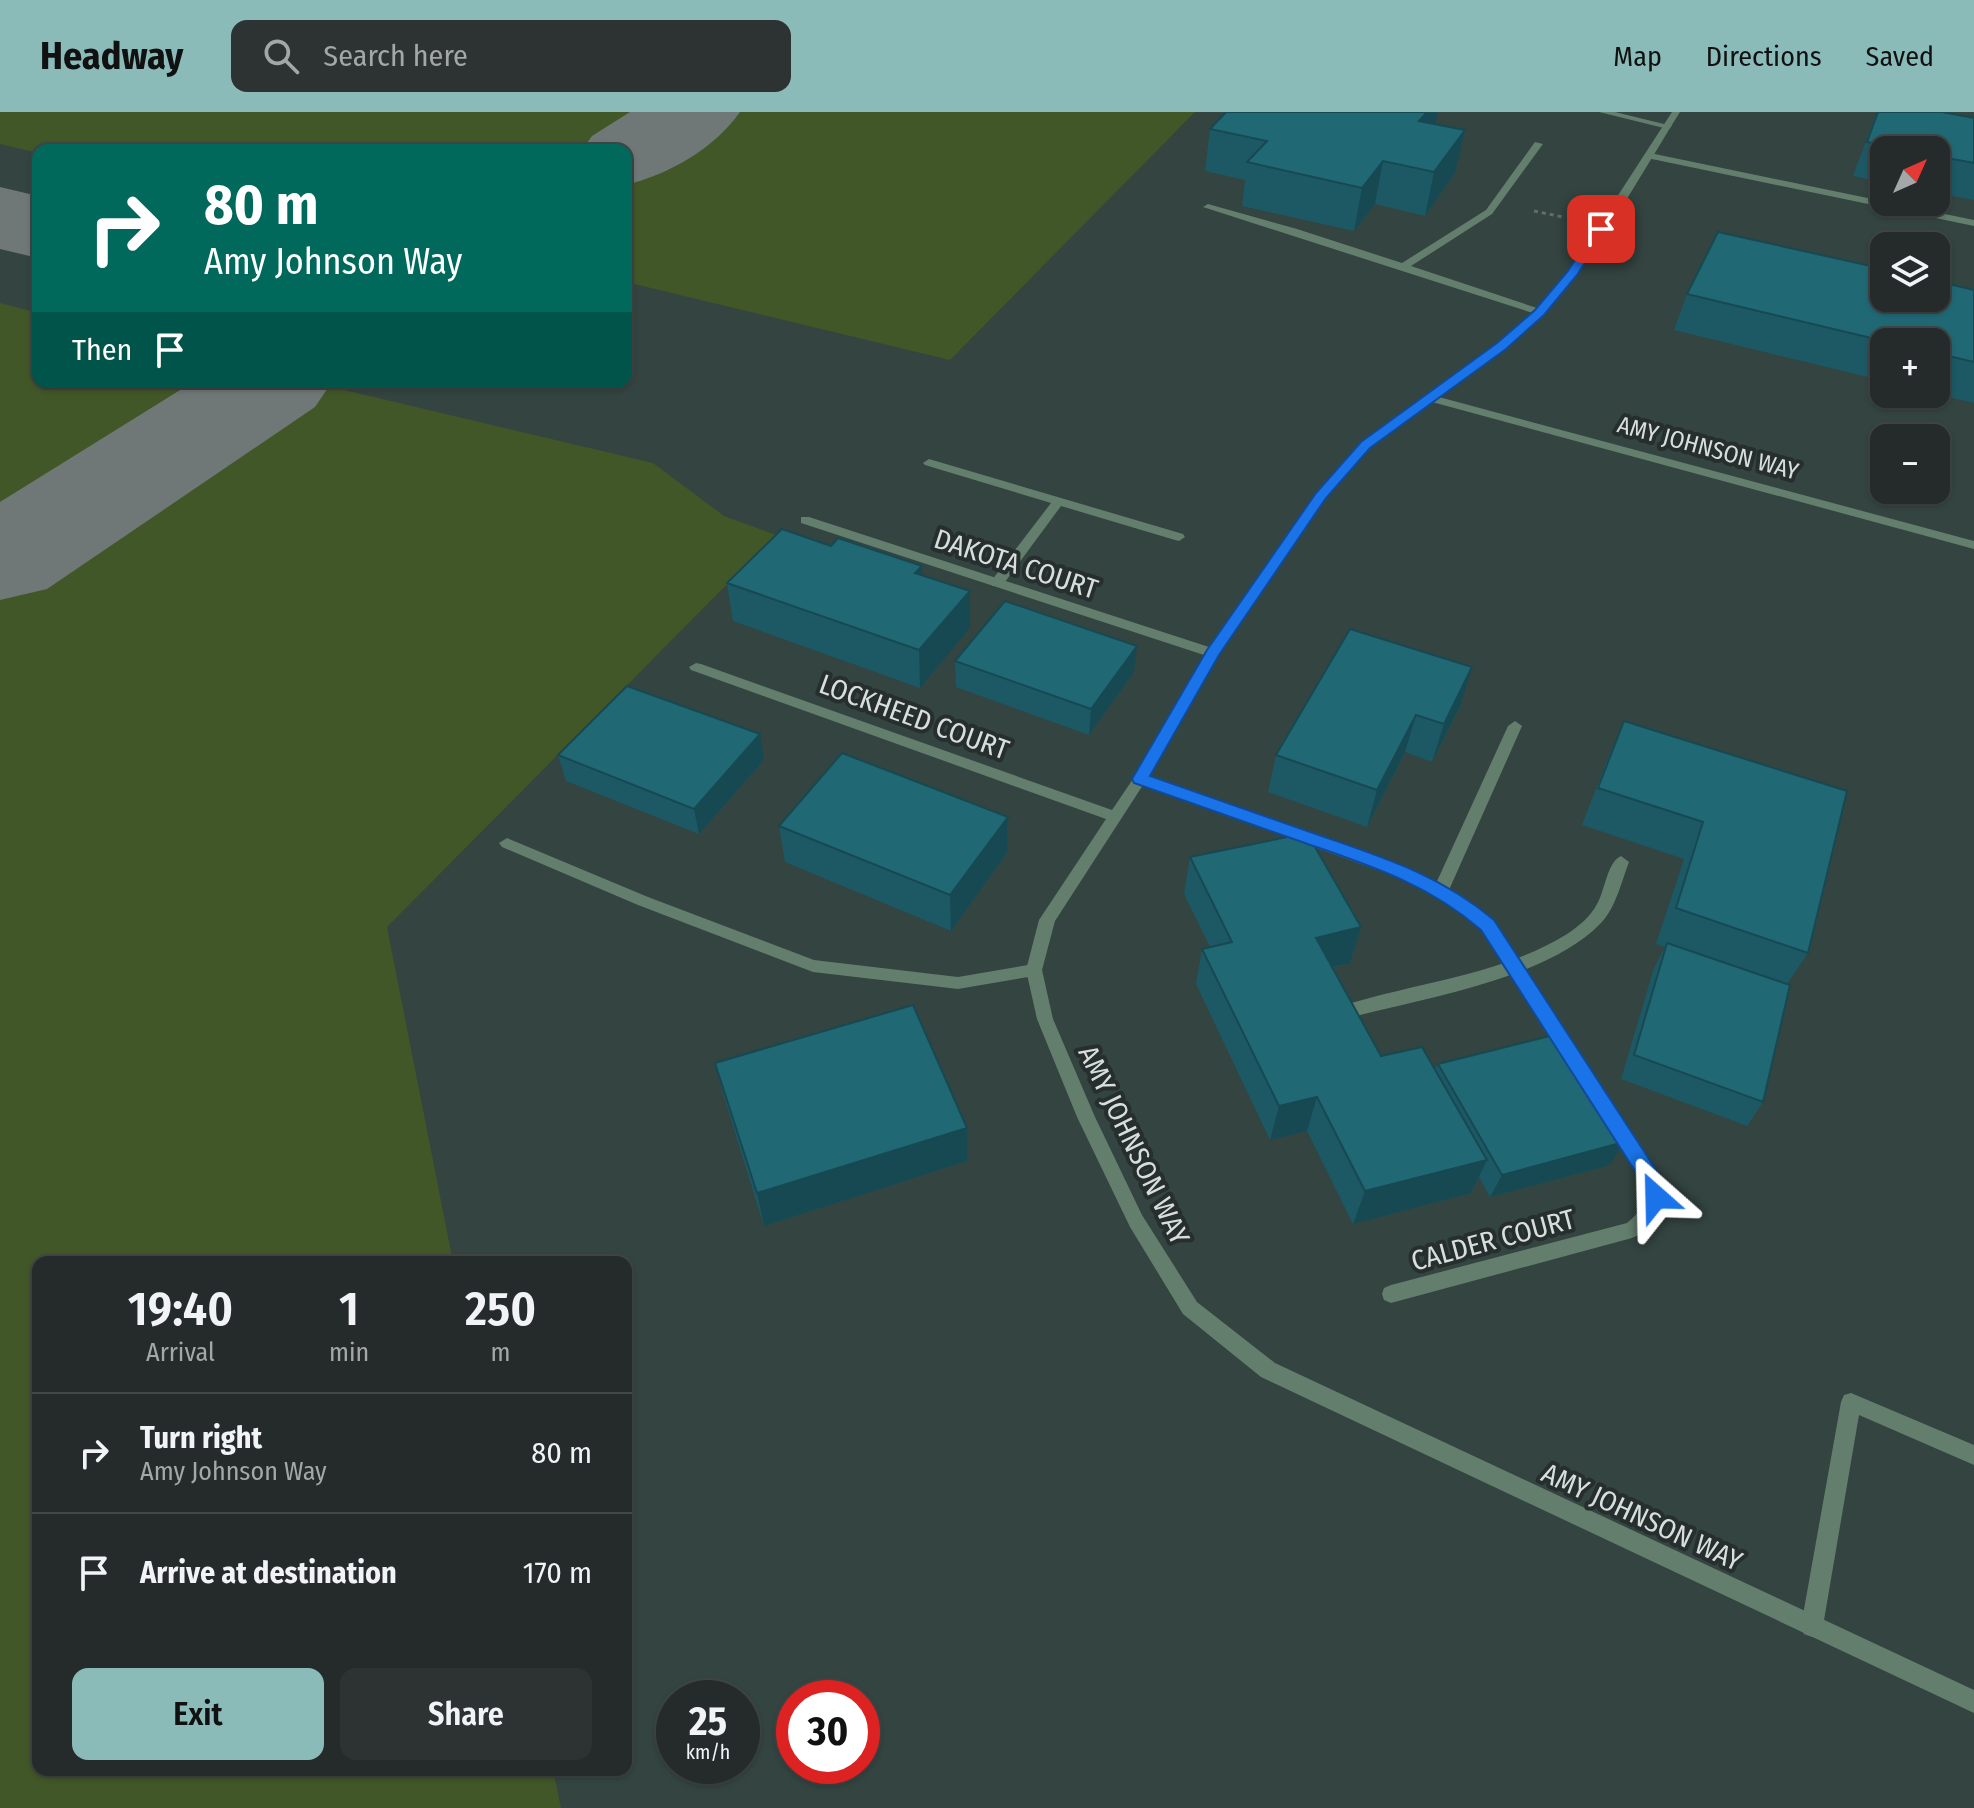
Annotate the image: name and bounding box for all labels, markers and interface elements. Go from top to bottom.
search box [231,20,791,92]
text: Headway [40,33,183,79]
icon: search [259,34,303,78]
text: Search here [323,38,468,74]
text: Map [1613,40,1662,73]
text: Directions [1706,40,1822,73]
text: Saved [1866,40,1934,73]
north arrow [1870,136,1950,216]
map controls [1870,136,1950,504]
text: 80 m [204,172,319,239]
icon: right [72,176,176,280]
pin [1567,195,1635,263]
icon: arrive [1579,207,1623,251]
button: layers [1870,232,1950,312]
text: Amy Johnson Way [204,240,462,284]
icon: arrive [148,328,192,372]
button: + [1870,328,1950,408]
text: Then [72,332,132,368]
street label: AMY JOHNSON WAY [1614,410,1802,486]
button: − [1870,424,1950,504]
street label: DAKOTA COURT [930,522,1102,606]
street label: LOCKHEED COURT [815,667,1013,767]
street label: AMY JOHNSON WAY [1072,1040,1196,1250]
position arrow [1614,1155,1698,1239]
street label: CALDER COURT [1408,1202,1578,1278]
text: 19:40 [128,1280,233,1338]
text: 1 [339,1280,359,1338]
text: 250 [465,1280,536,1338]
text: Arrival [146,1337,215,1368]
text: min [329,1337,369,1368]
text: m [491,1337,511,1368]
text: Turn right [140,1420,262,1456]
icon: right [72,1431,116,1475]
text: 80 m [531,1435,592,1471]
text: Amy Johnson Way [140,1456,327,1487]
street label: AMY JOHNSON WAY [1537,1456,1747,1578]
icon: arrive [72,1551,116,1595]
text: Arrive at destination [140,1555,397,1591]
text: 170 m [523,1555,592,1591]
button: Exit [72,1668,324,1760]
button: Share [340,1668,592,1760]
speed limit sign: 30 [776,1680,880,1784]
text: 25 [689,1698,727,1746]
text: km/h [686,1740,730,1764]

